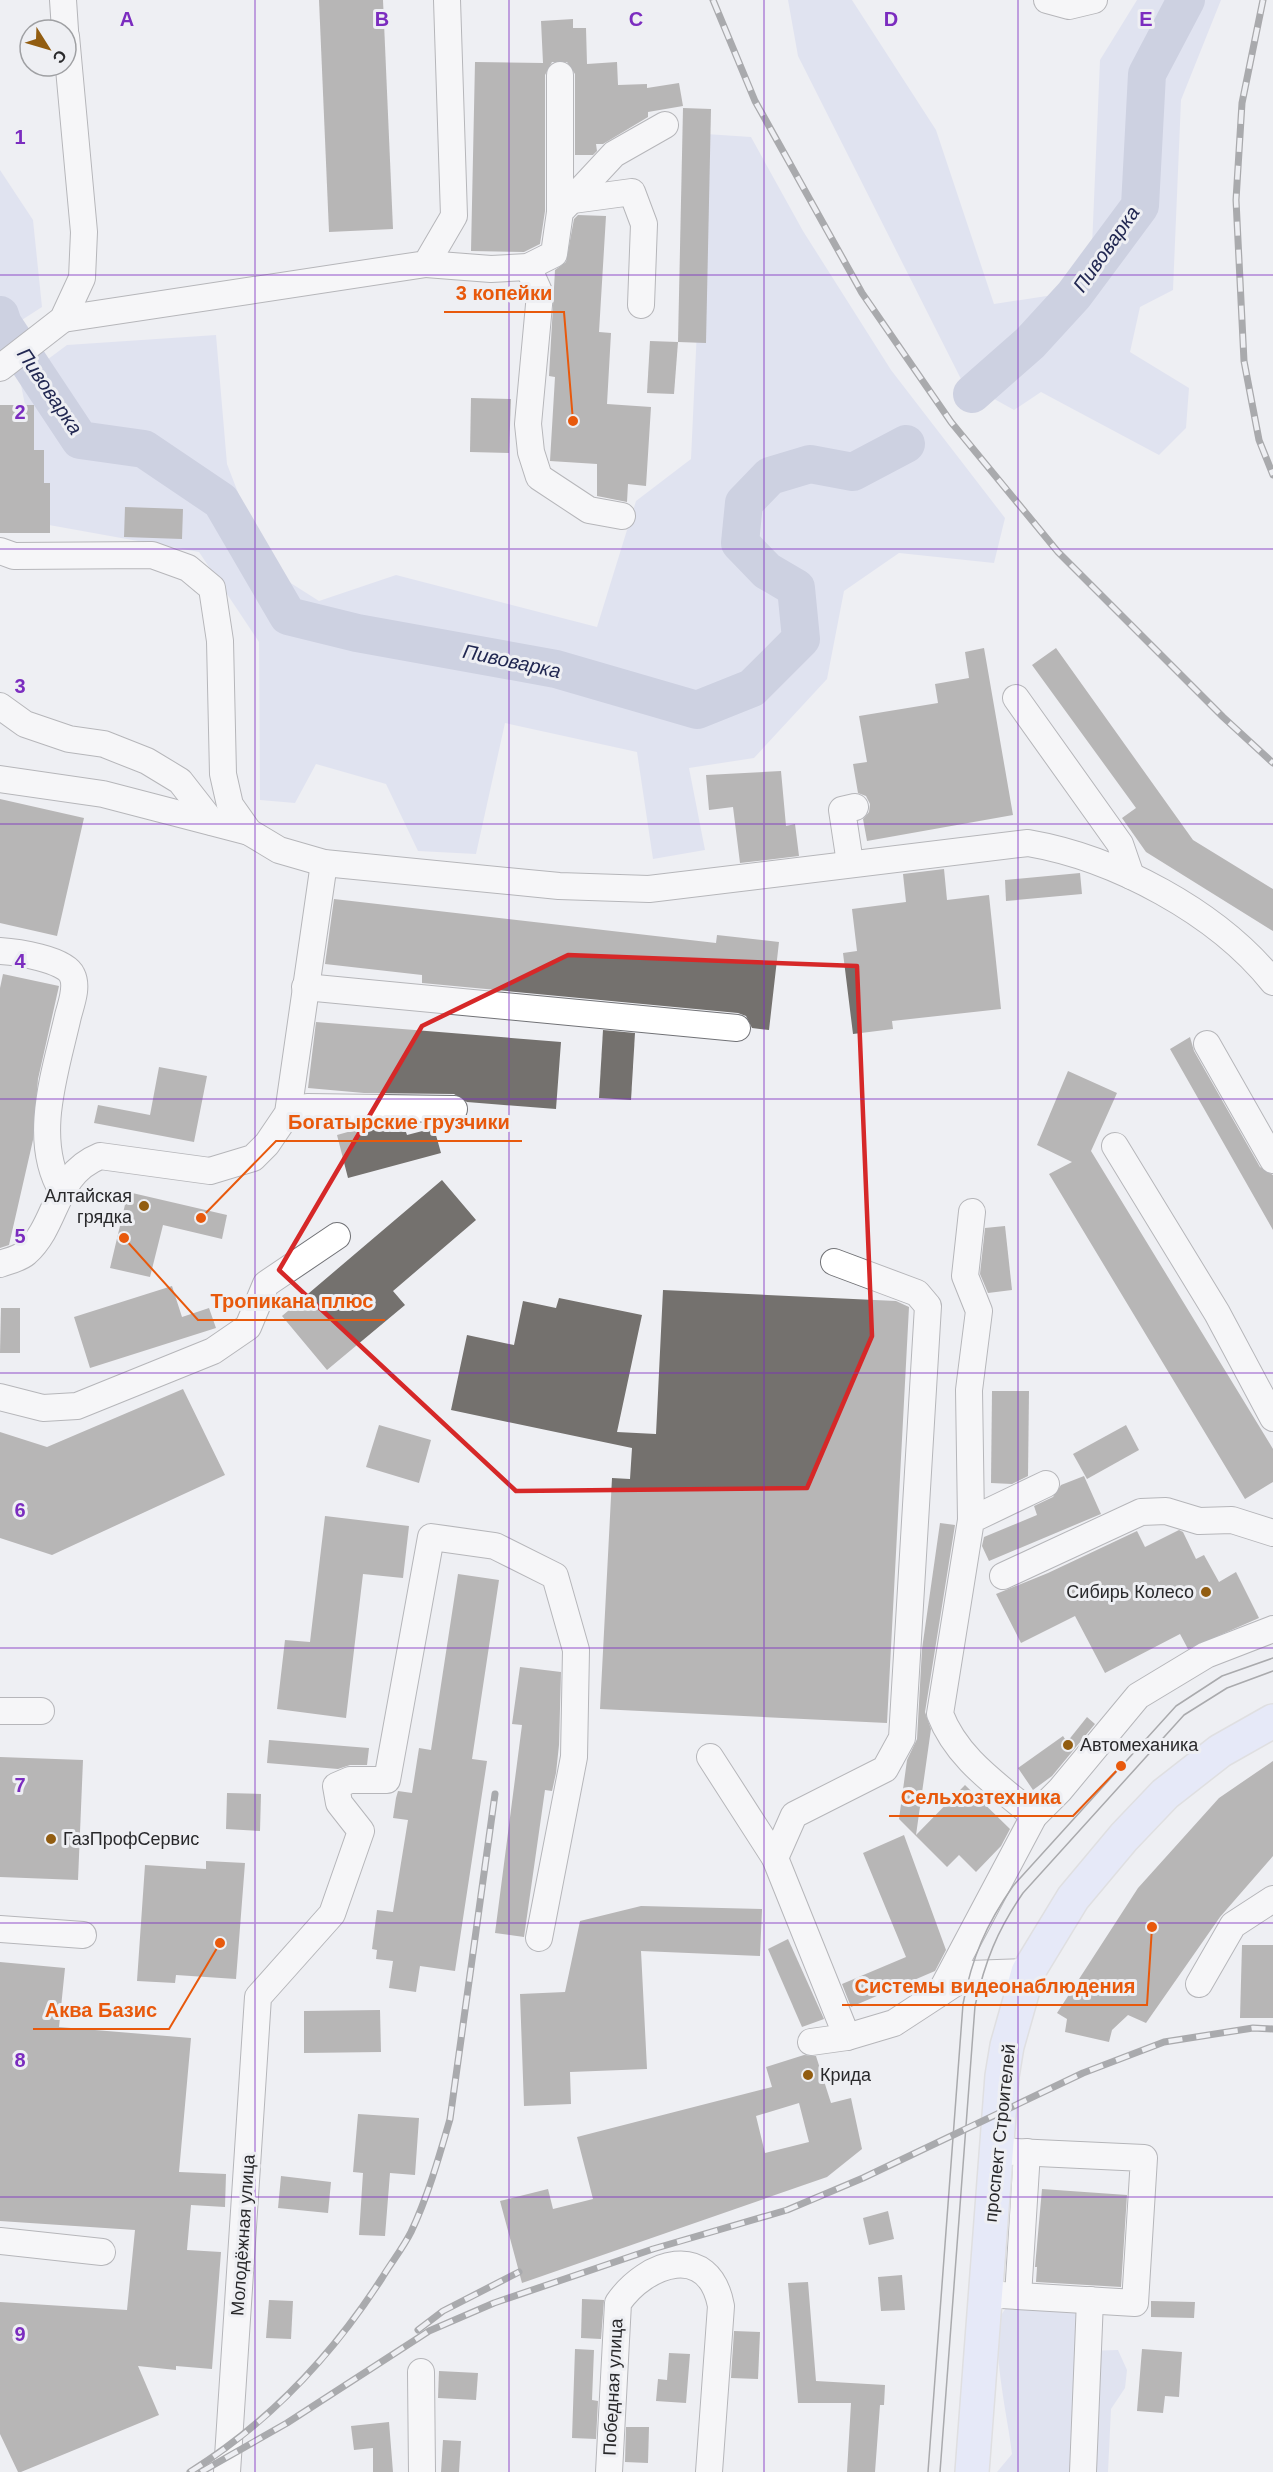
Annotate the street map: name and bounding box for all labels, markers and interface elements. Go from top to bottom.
text: A [120,8,134,30]
text: B [375,8,389,30]
text: C [629,8,643,30]
text: D [884,8,898,30]
text: E [1139,8,1153,30]
north arrow [18,18,78,78]
text: С [49,47,70,67]
text: 1 [14,126,26,148]
water label: Пивоварка [1068,202,1144,296]
callout: 3 копейки [444,274,564,312]
text: 3 копейки [456,282,552,304]
water label: Пивоварка [13,344,87,438]
text: 2 [14,401,26,423]
water label: Пивоварка [461,640,563,682]
text: 3 [14,675,26,697]
text: 4 [14,950,26,972]
callout: Богатырские грузчики [276,1103,522,1141]
text: Богатырские грузчики [288,1111,510,1133]
place label: Алтайская грядка [44,1186,133,1227]
marker: Алтайская грядка [137,1199,151,1213]
text: 5 [14,1225,26,1247]
callout: Тропикана плюс [198,1282,385,1320]
text: Тропикана плюс [211,1290,373,1312]
text: 6 [14,1499,26,1521]
place label: Сибирь Колесо [1066,1582,1194,1602]
marker: Сибирь Колесо [1199,1585,1213,1599]
place label: Автомеханика [1080,1735,1199,1755]
marker: Автомеханика [1061,1738,1075,1752]
text: 7 [14,1774,26,1796]
callout: Сельхозтехника [889,1778,1073,1816]
text: Сельхозтехника [901,1786,1062,1808]
place label: ГазПрофСервис [63,1829,199,1849]
marker: ГазПрофСервис [44,1832,58,1846]
callout: Системы видеонаблюдения [842,1967,1147,2005]
text: Системы видеонаблюдения [854,1975,1136,1997]
callout: Аква Базис [33,1991,169,2029]
text: Аква Базис [45,1999,157,2021]
street label: проспект Строителей [981,2043,1019,2223]
text: 8 [14,2049,26,2071]
place label: Крида [820,2065,872,2085]
marker: Крида [801,2068,815,2082]
street label: Молодёжная улица [227,2153,259,2316]
street label: Победная улица [599,2317,627,2456]
text: 9 [14,2323,26,2345]

